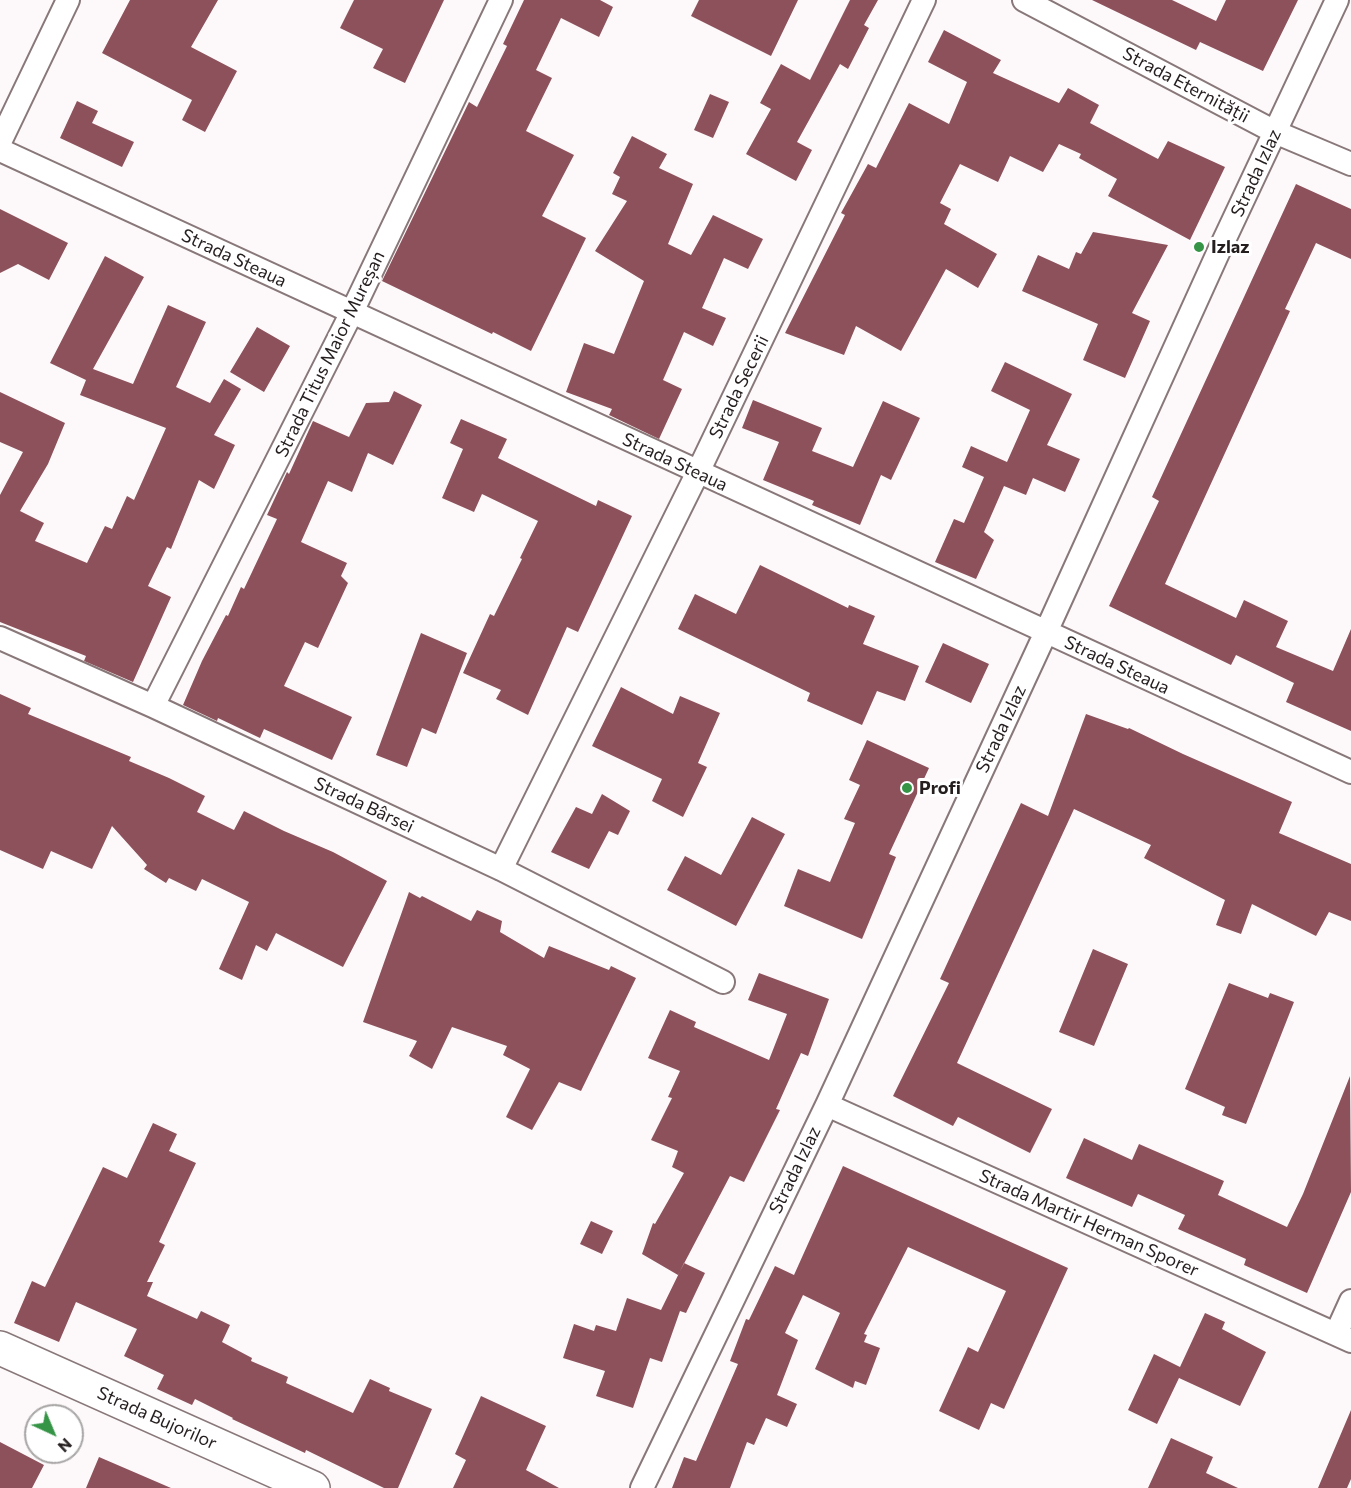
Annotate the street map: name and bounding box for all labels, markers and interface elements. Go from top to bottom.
street label: Strada Eternității [1119,43,1253,127]
street label: Strada Izlaz [1226,126,1286,220]
street label: Strada Steaua [178,224,290,292]
place label: Izlaz [1211,236,1250,258]
marker: Izlaz [1192,240,1206,254]
street label: Strada Titus Maior Mureșan [271,247,389,461]
street label: Strada Secerii [705,332,773,442]
street label: Strada Steaua [619,428,731,496]
street label: Strada Steaua [1061,631,1173,699]
street label: Strada Izlaz [971,682,1031,776]
street label: Strada Bârsei [311,772,417,838]
place label: Profi [919,777,961,799]
marker: Profi [900,781,914,795]
street label: Strada Izlaz [765,1123,825,1217]
street label: Strada Martir Herman Sporer [976,1165,1202,1281]
street label: Strada Bujorilor [94,1382,220,1454]
north arrow [24,1404,84,1464]
text: N [55,1435,76,1457]

